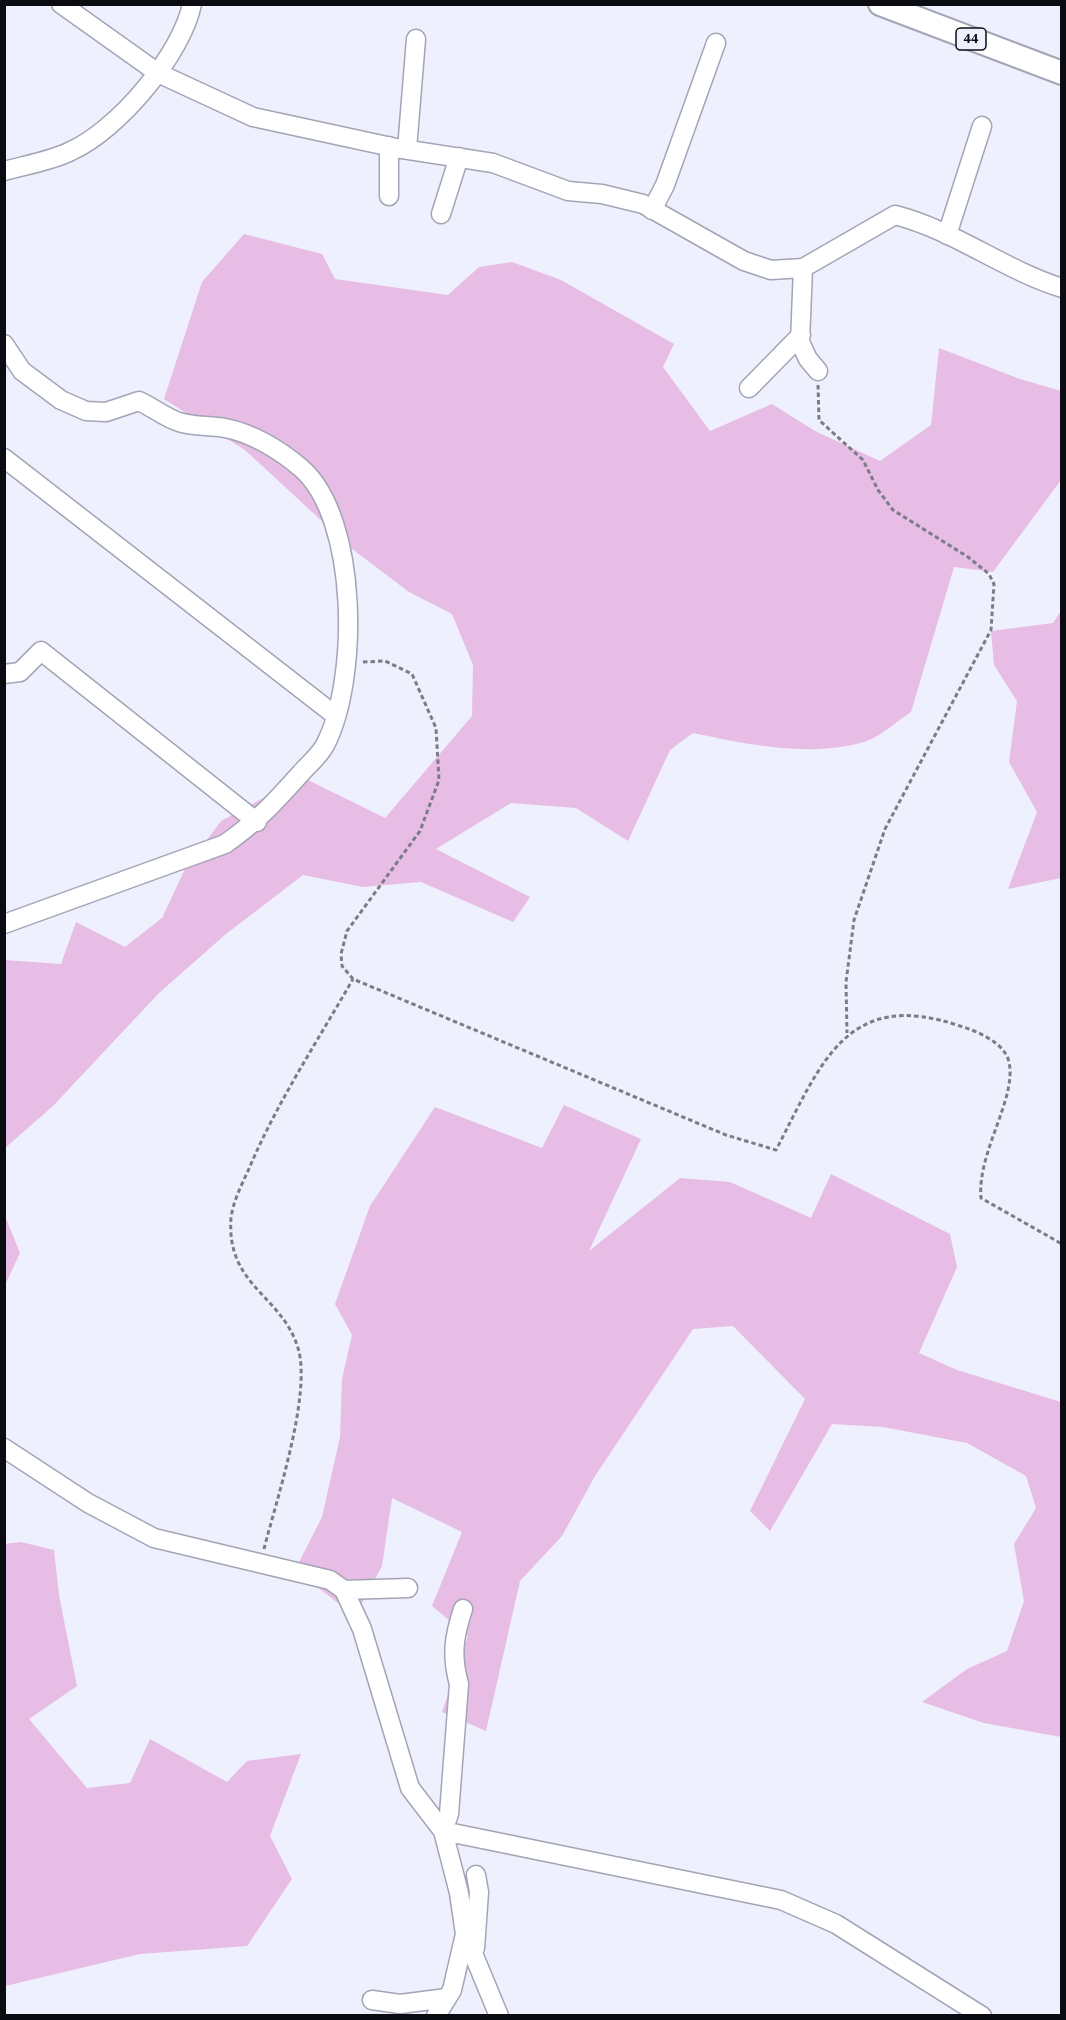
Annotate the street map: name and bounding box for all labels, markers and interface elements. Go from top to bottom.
road number: 44 [956,28,986,50]

